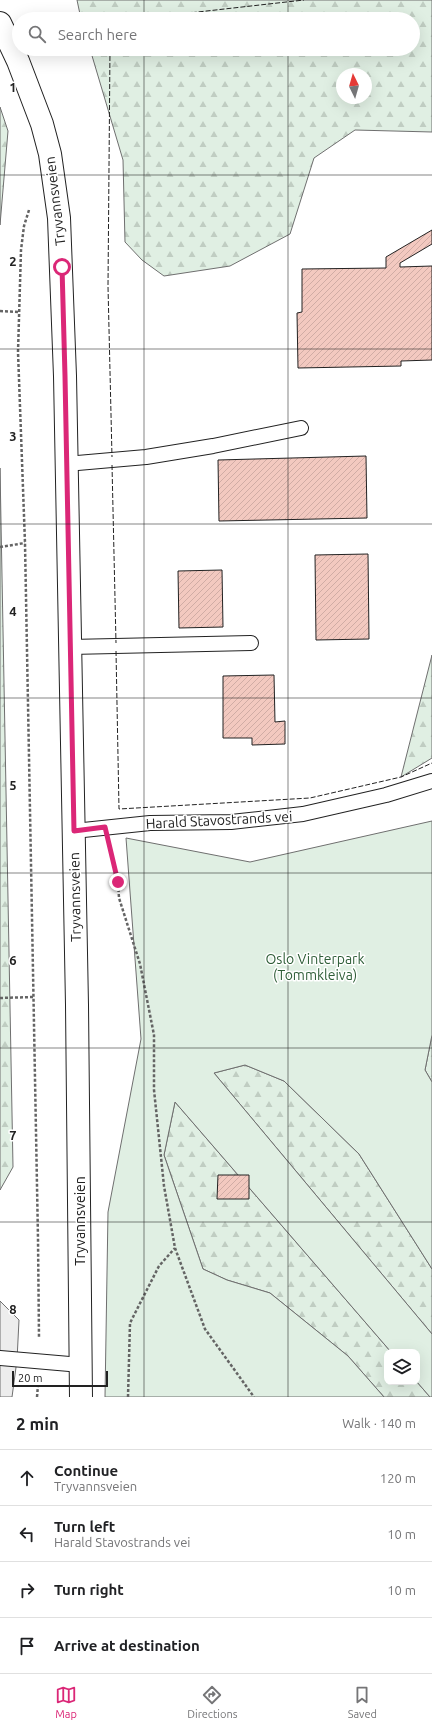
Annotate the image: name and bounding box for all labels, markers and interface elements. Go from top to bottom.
search box [12,12,420,56]
icon: search [26,23,48,45]
text: Search here [58,26,137,43]
north arrow [336,68,372,104]
text: 1 [9,80,17,94]
street label: Tryvannsveien [42,156,68,246]
text: 2 [9,254,17,268]
route start [53,258,71,276]
text: 3 [9,429,17,443]
text: 4 [9,604,17,618]
text: 5 [9,778,17,792]
street label: Harald Stavostrands vei [145,808,293,832]
street label: Tryvannsveien [66,852,84,942]
route end [109,873,127,891]
park label: Oslo Vinterpark (Tommkleiva) [265,951,365,983]
text: 6 [9,953,17,967]
text: 7 [9,1128,17,1142]
street label: Tryvannsveien [72,1176,88,1266]
text: 8 [9,1302,17,1316]
map controls [384,1349,420,1385]
button: layers [384,1349,420,1385]
scale bar [12,1369,108,1388]
text: 20 m [18,1372,42,1384]
text: 2 min [16,1414,59,1433]
text: Walk · 140 m [342,1416,416,1430]
text: Continue [54,1462,118,1479]
icon: ahead [16,1467,38,1489]
text: 120 m [380,1471,416,1485]
text: Tryvannsveien [54,1479,137,1493]
text: Turn left [54,1518,115,1535]
icon: left [16,1523,38,1545]
text: 10 m [387,1527,416,1541]
text: Harald Stavostrands vei [54,1535,190,1549]
icon: right [16,1579,38,1601]
text: Turn right [54,1581,124,1598]
text: 10 m [387,1583,416,1597]
icon: arrive [16,1635,38,1657]
text: Arrive at destination [54,1637,200,1654]
tab: Map [55,1684,77,1720]
tab: Directions [187,1684,237,1720]
tab: Saved [348,1684,377,1720]

